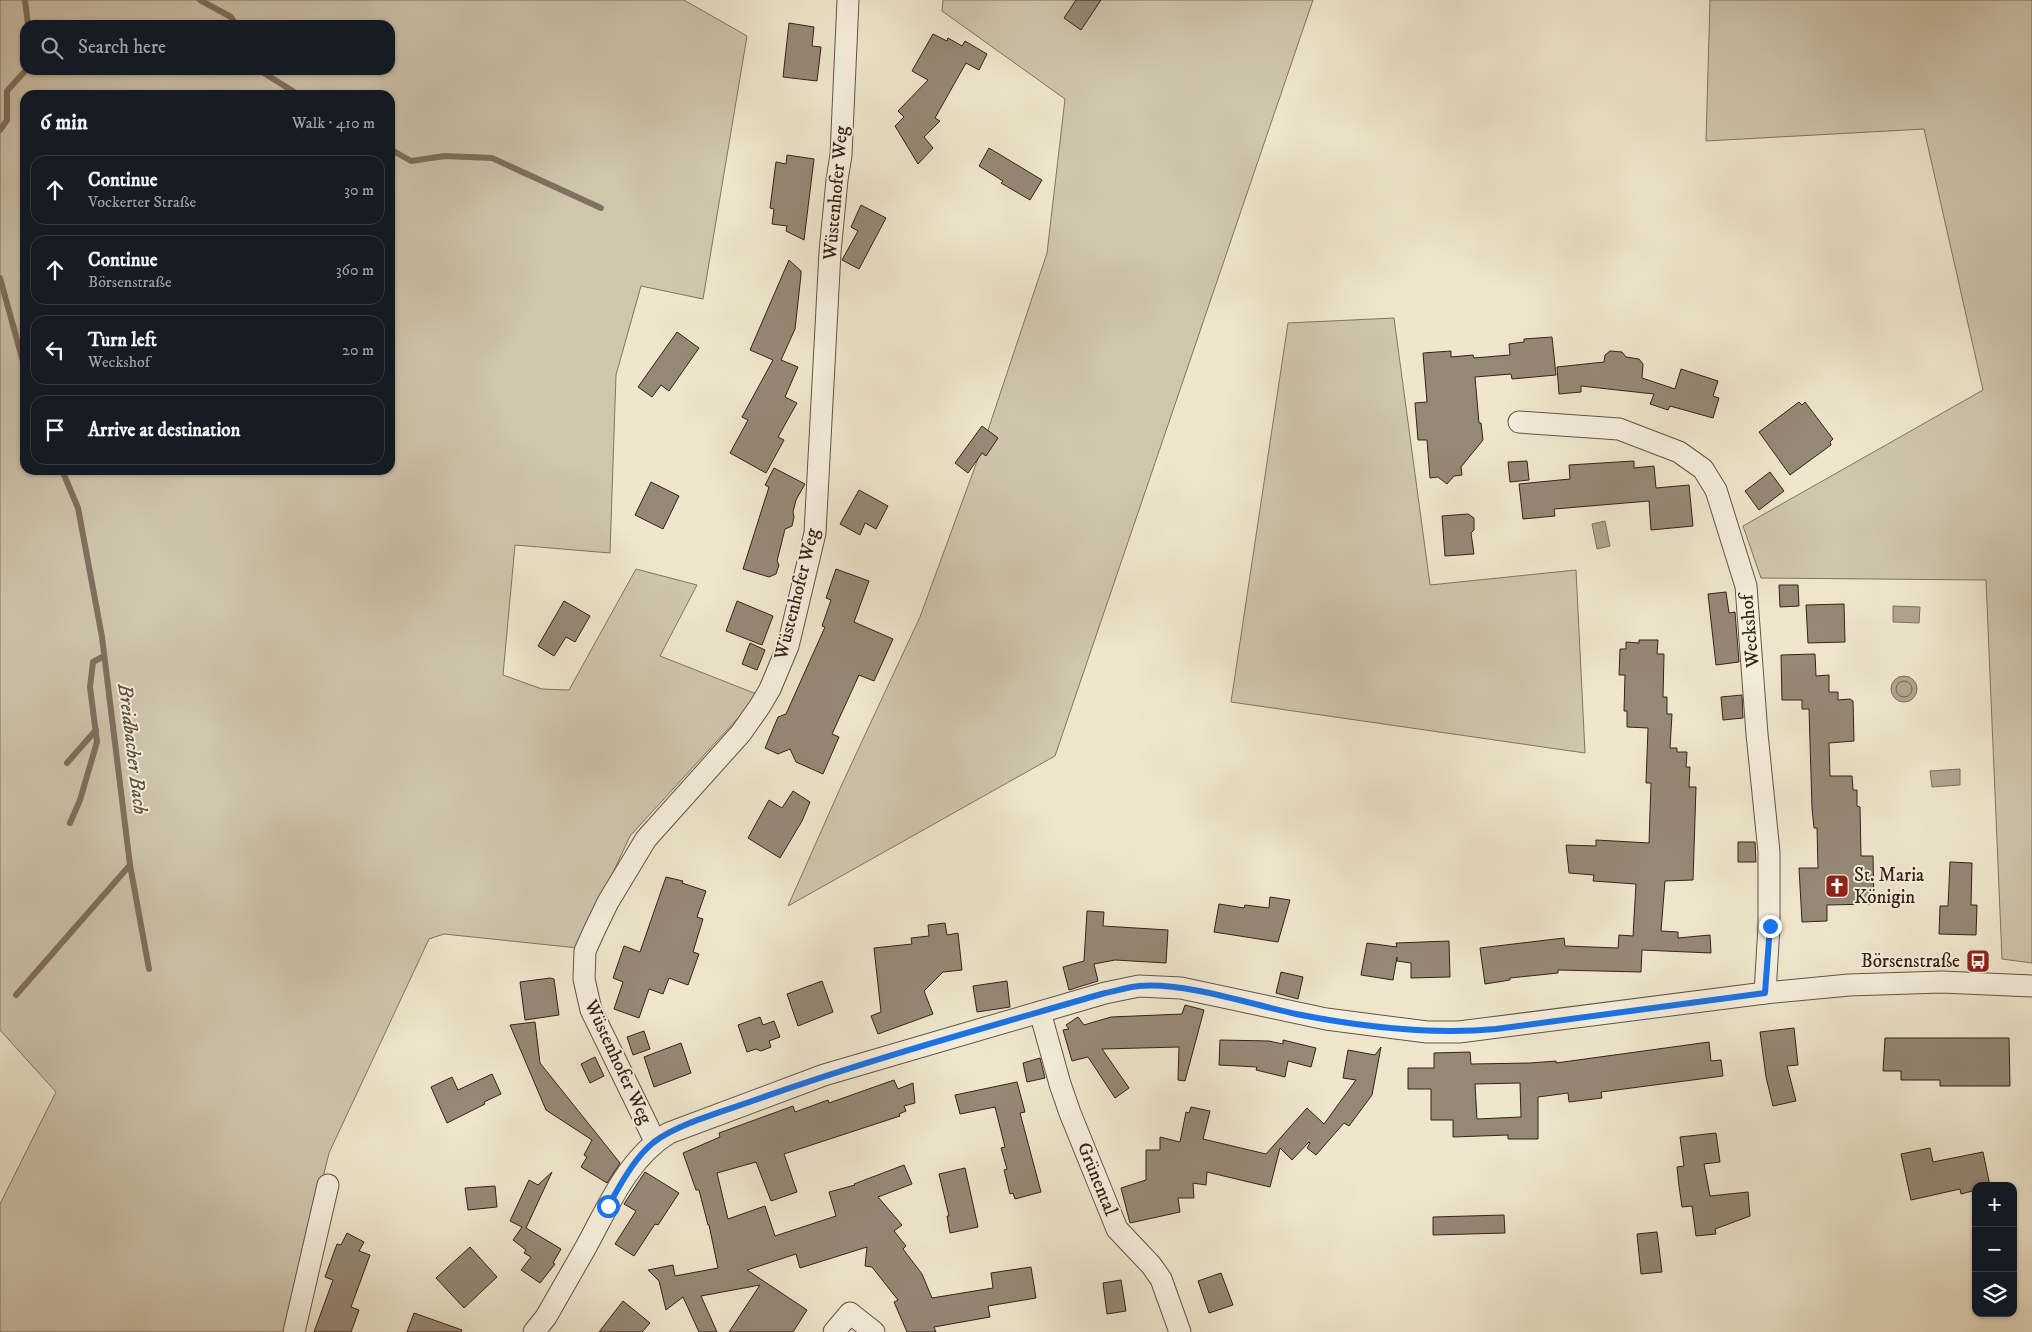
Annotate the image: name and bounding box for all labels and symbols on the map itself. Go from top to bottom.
street label: Wüstenhofer Weg [819,124,853,262]
street label: Wüstenhofer Weg [769,525,825,663]
street label: Weckshof [1735,590,1765,670]
water label: Breidbacher Bach [111,681,152,816]
place label: St. Maria Königin [1854,864,1924,909]
church icon: St. Maria Königin [1824,873,1850,899]
route end [1759,915,1782,938]
bus stop icon: Börsenstraße [1965,948,1991,974]
place label: Börsenstraße [1861,950,1960,973]
street label: Wüstenhofer Weg [579,995,657,1128]
street label: Grünental [1072,1139,1122,1219]
route start [597,1195,620,1218]

